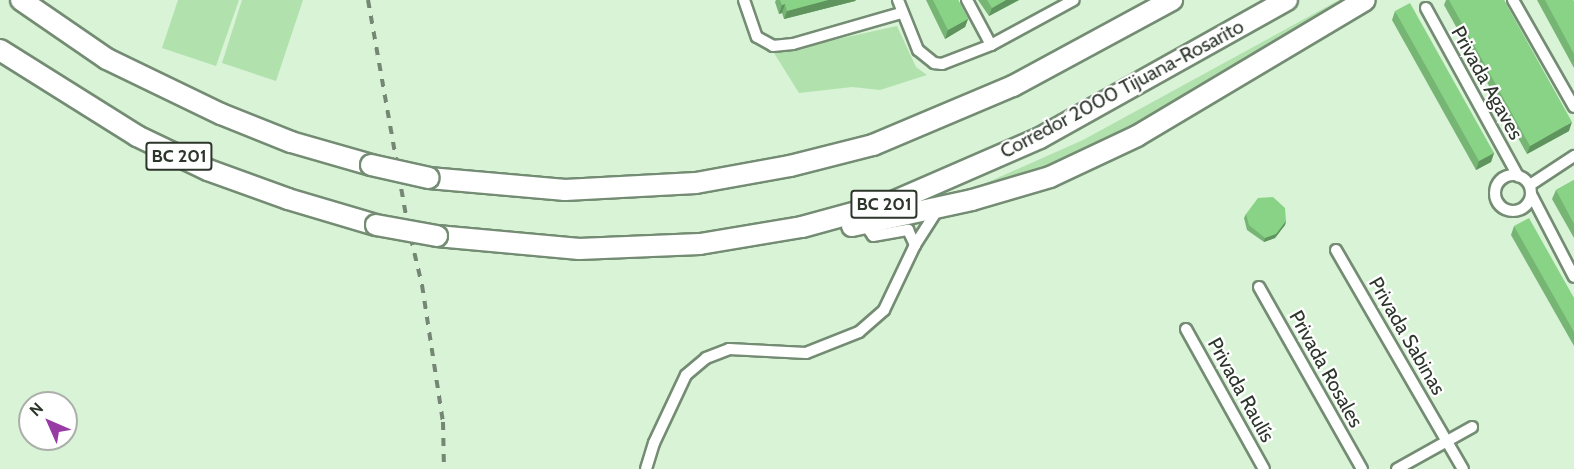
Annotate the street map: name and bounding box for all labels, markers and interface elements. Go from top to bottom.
street label: Corredor 2000 Tijuana-Rosarito [996,14,1248,164]
street label: Privada Agaves [1446,22,1528,144]
road number: BC 201 [144,141,213,171]
road number: BC 201 [850,189,918,219]
street label: Privada Sabinas [1364,273,1450,399]
street label: Privada Rosales [1284,306,1368,432]
street label: Privada Raulís [1202,334,1280,446]
north arrow [18,391,78,451]
text: N [26,399,47,420]

